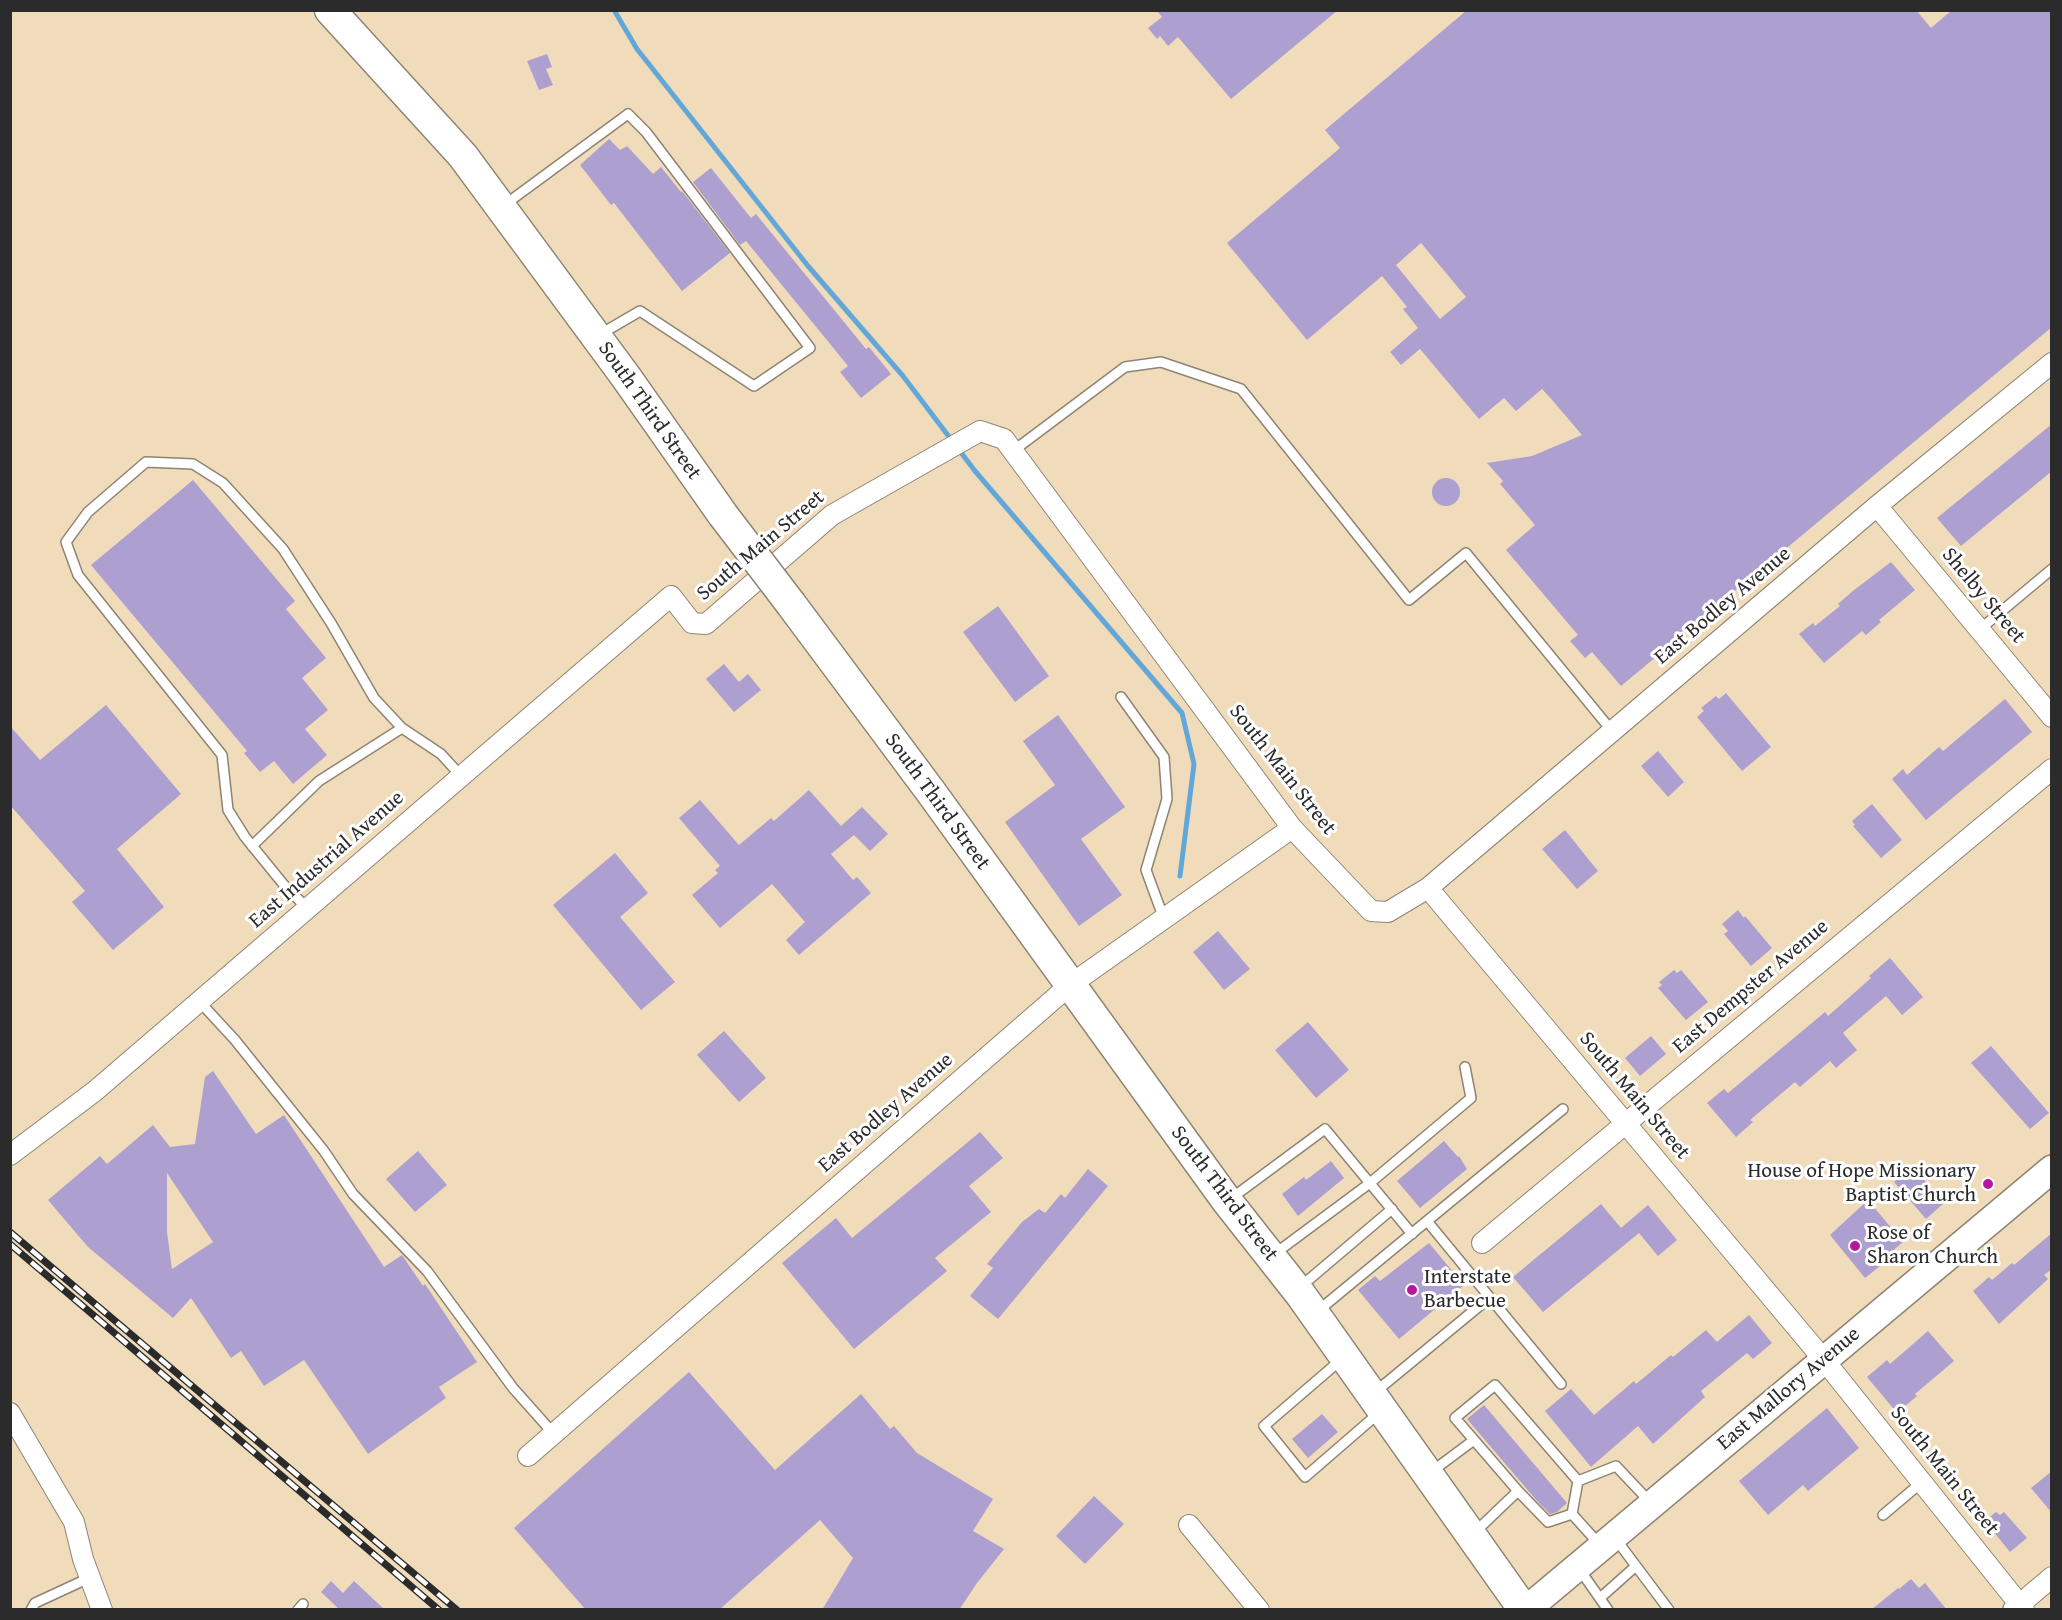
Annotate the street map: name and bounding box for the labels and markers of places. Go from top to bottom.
place label: House of Hope Missionary Baptist Church [1747,1159,1976,1209]
marker: House of Hope Missionary Baptist Church [1981,1177,1995,1191]
place label: Rose of Sharon Church [1867,1221,1998,1271]
marker: Rose of Sharon Church [1848,1239,1862,1253]
place label: Interstate Barbecue [1424,1265,1511,1315]
marker: Interstate Barbecue [1405,1283,1419,1297]

